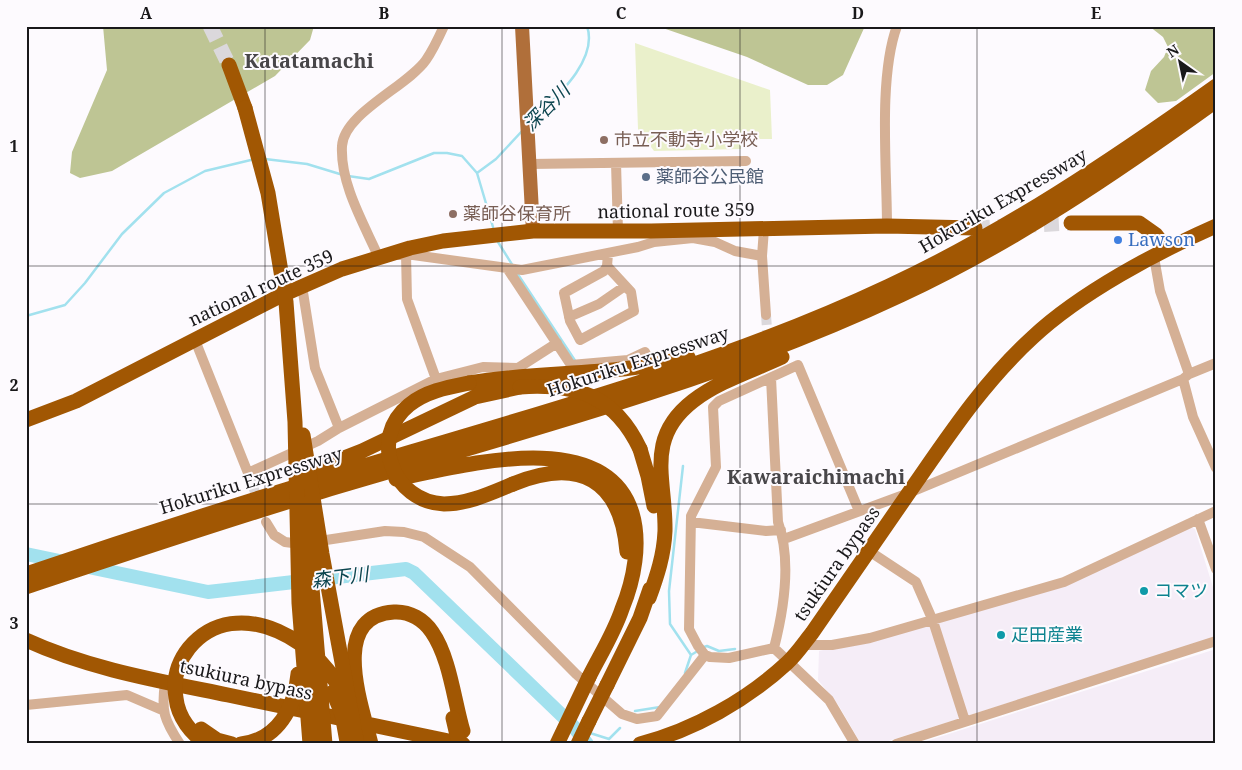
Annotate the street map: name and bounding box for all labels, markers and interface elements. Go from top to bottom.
text: A [140,2,153,24]
text: B [379,2,390,24]
text: C [616,2,627,24]
text: D [852,2,864,24]
text: E [1091,2,1101,24]
north arrow [1154,38,1204,88]
text: N [1163,40,1182,62]
district label: Katatamachi [244,47,374,74]
water label: 深谷川 [517,76,577,137]
place label: 市立不動寺小学校 [614,127,758,151]
marker: 市立不動寺小学校 [598,134,610,146]
text: 1 [9,135,19,157]
street label: Hokuriku Expressway [914,142,1091,258]
place label: 薬師谷公民館 [656,164,764,188]
marker: 薬師谷公民館 [640,171,652,183]
street label: national route 359 [597,197,755,223]
place label: 薬師谷保育所 [463,201,571,225]
marker: 薬師谷保育所 [447,208,459,220]
place label: Lawson [1128,227,1195,251]
marker: Lawson [1112,234,1124,246]
street label: national route 359 [184,243,337,331]
street label: Hokuriku Expressway [544,320,733,402]
text: 2 [9,374,19,396]
street label: Hokuriku Expressway [156,441,346,519]
district label: Kawaraichimachi [727,463,905,490]
street label: tsukiura bypass [788,501,885,626]
water label: 森下川 [310,560,372,593]
place label: コマツ [1154,578,1208,602]
marker: コマツ [1138,585,1150,597]
text: 3 [9,612,19,634]
place label: 疋田産業 [1011,622,1083,646]
marker: 疋田産業 [995,629,1007,641]
street label: tsukiura bypass [178,653,315,705]

